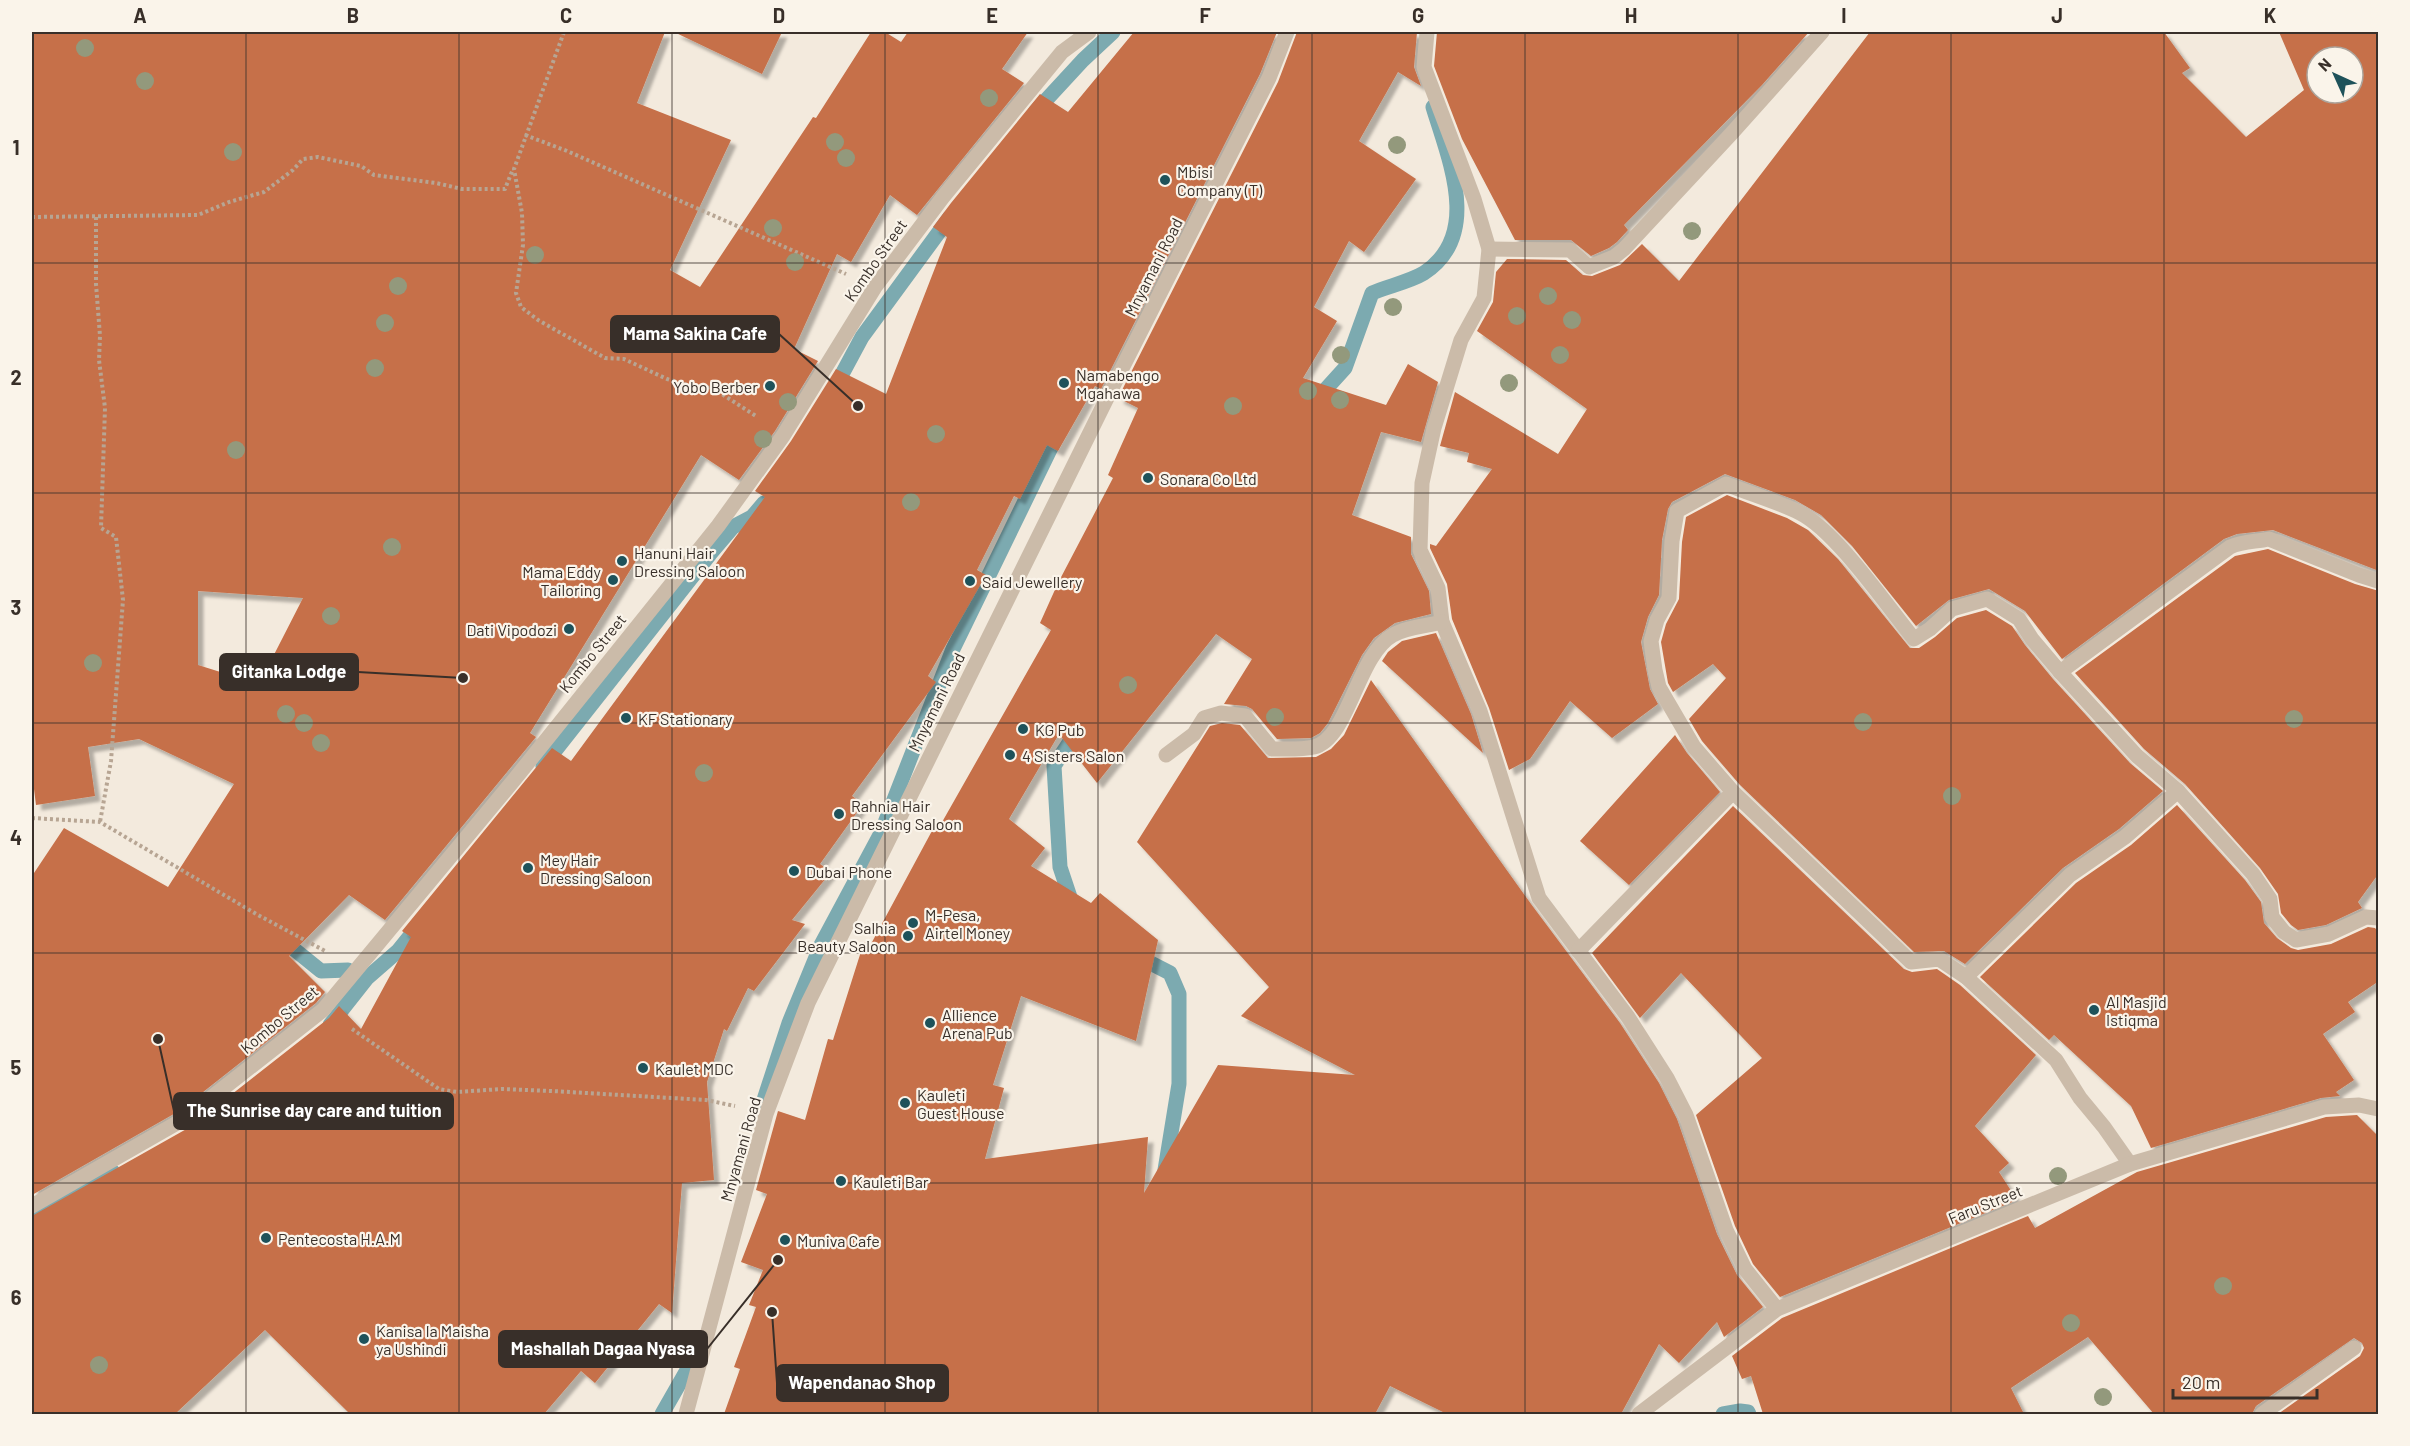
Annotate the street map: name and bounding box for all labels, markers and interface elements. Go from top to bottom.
text: A [133,3,147,27]
text: B [347,3,359,27]
text: C [560,3,572,27]
text: D [773,3,785,27]
text: E [986,3,998,27]
text: F [1199,3,1211,27]
text: G [1412,3,1424,27]
text: H [1625,3,1637,27]
text: I [1841,3,1847,27]
text: J [2051,3,2063,27]
text: K [2264,3,2277,27]
north arrow [2305,45,2365,105]
text: N [2314,54,2335,75]
text: 1 [12,135,20,159]
place label: Mbisi Company (T) [1177,162,1263,199]
marker: Mbisi Company (T) [1158,173,1172,187]
street label: Kombo Street [840,215,910,305]
street label: Mnyamani Road [1120,215,1186,319]
callout: Mama Sakina Cafe [611,316,779,352]
text: Mama Sakina Cafe [623,322,767,344]
text: 2 [10,365,22,389]
place label: Namabengo Mgahawa [1076,365,1159,402]
marker: Namabengo Mgahawa [1057,376,1071,390]
place label: Yobo Berber [673,377,758,396]
marker: Yobo Berber [763,379,777,393]
place label: Sonara Co Ltd [1160,469,1257,488]
marker: Sonara Co Ltd [1141,471,1155,485]
place label: Hanuni Hair Dressing Saloon [634,543,745,580]
marker: Hanuni Hair Dressing Saloon [615,554,629,568]
place label: Mama Eddy Tailoring [522,562,602,599]
place label: Said Jewellery [982,572,1083,591]
marker: Mama Eddy Tailoring [606,573,620,587]
marker: Said Jewellery [963,574,977,588]
text: 3 [11,595,21,619]
street label: Kombo Street [555,610,629,696]
place label: Dati Vipodozi [466,620,557,639]
marker: Dati Vipodozi [562,622,576,636]
street label: Mnyamani Road [904,649,968,755]
callout: Gitanka Lodge [220,654,358,690]
text: Gitanka Lodge [232,660,346,682]
place label: KF Stationary [638,709,733,728]
marker: KF Stationary [619,711,633,725]
place label: KG Pub [1035,720,1084,739]
marker: KG Pub [1016,722,1030,736]
place label: 4 Sisters Salon [1022,746,1124,765]
marker: 4 Sisters Salon [1003,748,1017,762]
place label: Rahnia Hair Dressing Saloon [851,796,962,833]
marker: Rahnia Hair Dressing Saloon [832,807,846,821]
text: 4 [10,825,22,849]
place label: Mey Hair Dressing Saloon [540,850,651,887]
marker: Mey Hair Dressing Saloon [521,861,535,875]
place label: Dubai Phone [806,862,892,881]
marker: Dubai Phone [787,864,801,878]
place label: M-Pesa, Airtel Money [925,905,1011,942]
marker: M-Pesa, Airtel Money [906,916,920,930]
place label: Salhia Beauty Saloon [797,918,896,955]
marker: Salhia Beauty Saloon [901,929,915,943]
street label: Kombo Street [236,981,322,1057]
place label: Al Masjid Istiqma [2106,992,2167,1029]
marker: Al Masjid Istiqma [2087,1003,2101,1017]
place label: Allience Arena Pub [942,1005,1013,1042]
marker: Allience Arena Pub [923,1016,937,1030]
text: 5 [11,1055,22,1079]
place label: Kaulet MDC [655,1059,734,1078]
marker: Kaulet MDC [636,1061,650,1075]
place label: Kauleti Guest House [917,1085,1004,1122]
callout: The Sunrise day care and tuition [174,1093,453,1129]
street label: Mnyamani Road [716,1094,764,1204]
marker: Kauleti Guest House [898,1096,912,1110]
text: The Sunrise day care and tuition [186,1099,442,1121]
place label: Kauleti Bar [853,1172,929,1191]
marker: Kauleti Bar [834,1174,848,1188]
street label: Faru Street [1945,1181,2025,1227]
place label: Pentecosta H.A.M [278,1229,401,1248]
marker: Pentecosta H.A.M [259,1231,273,1245]
place label: Muniva Cafe [797,1231,880,1250]
marker: Muniva Cafe [778,1233,792,1247]
text: 6 [11,1285,22,1309]
place label: Kanisa la Maisha ya Ushindi [376,1321,489,1358]
callout: Mashallah Dagaa Nyasa [499,1331,707,1367]
marker: Kanisa la Maisha ya Ushindi [357,1332,371,1346]
text: Mashallah Dagaa Nyasa [511,1337,695,1359]
scale bar [2173,1362,2317,1400]
callout: Wapendanao Shop [777,1365,948,1401]
text: Wapendanao Shop [788,1371,936,1393]
text: 20 m [2182,1371,2220,1393]

